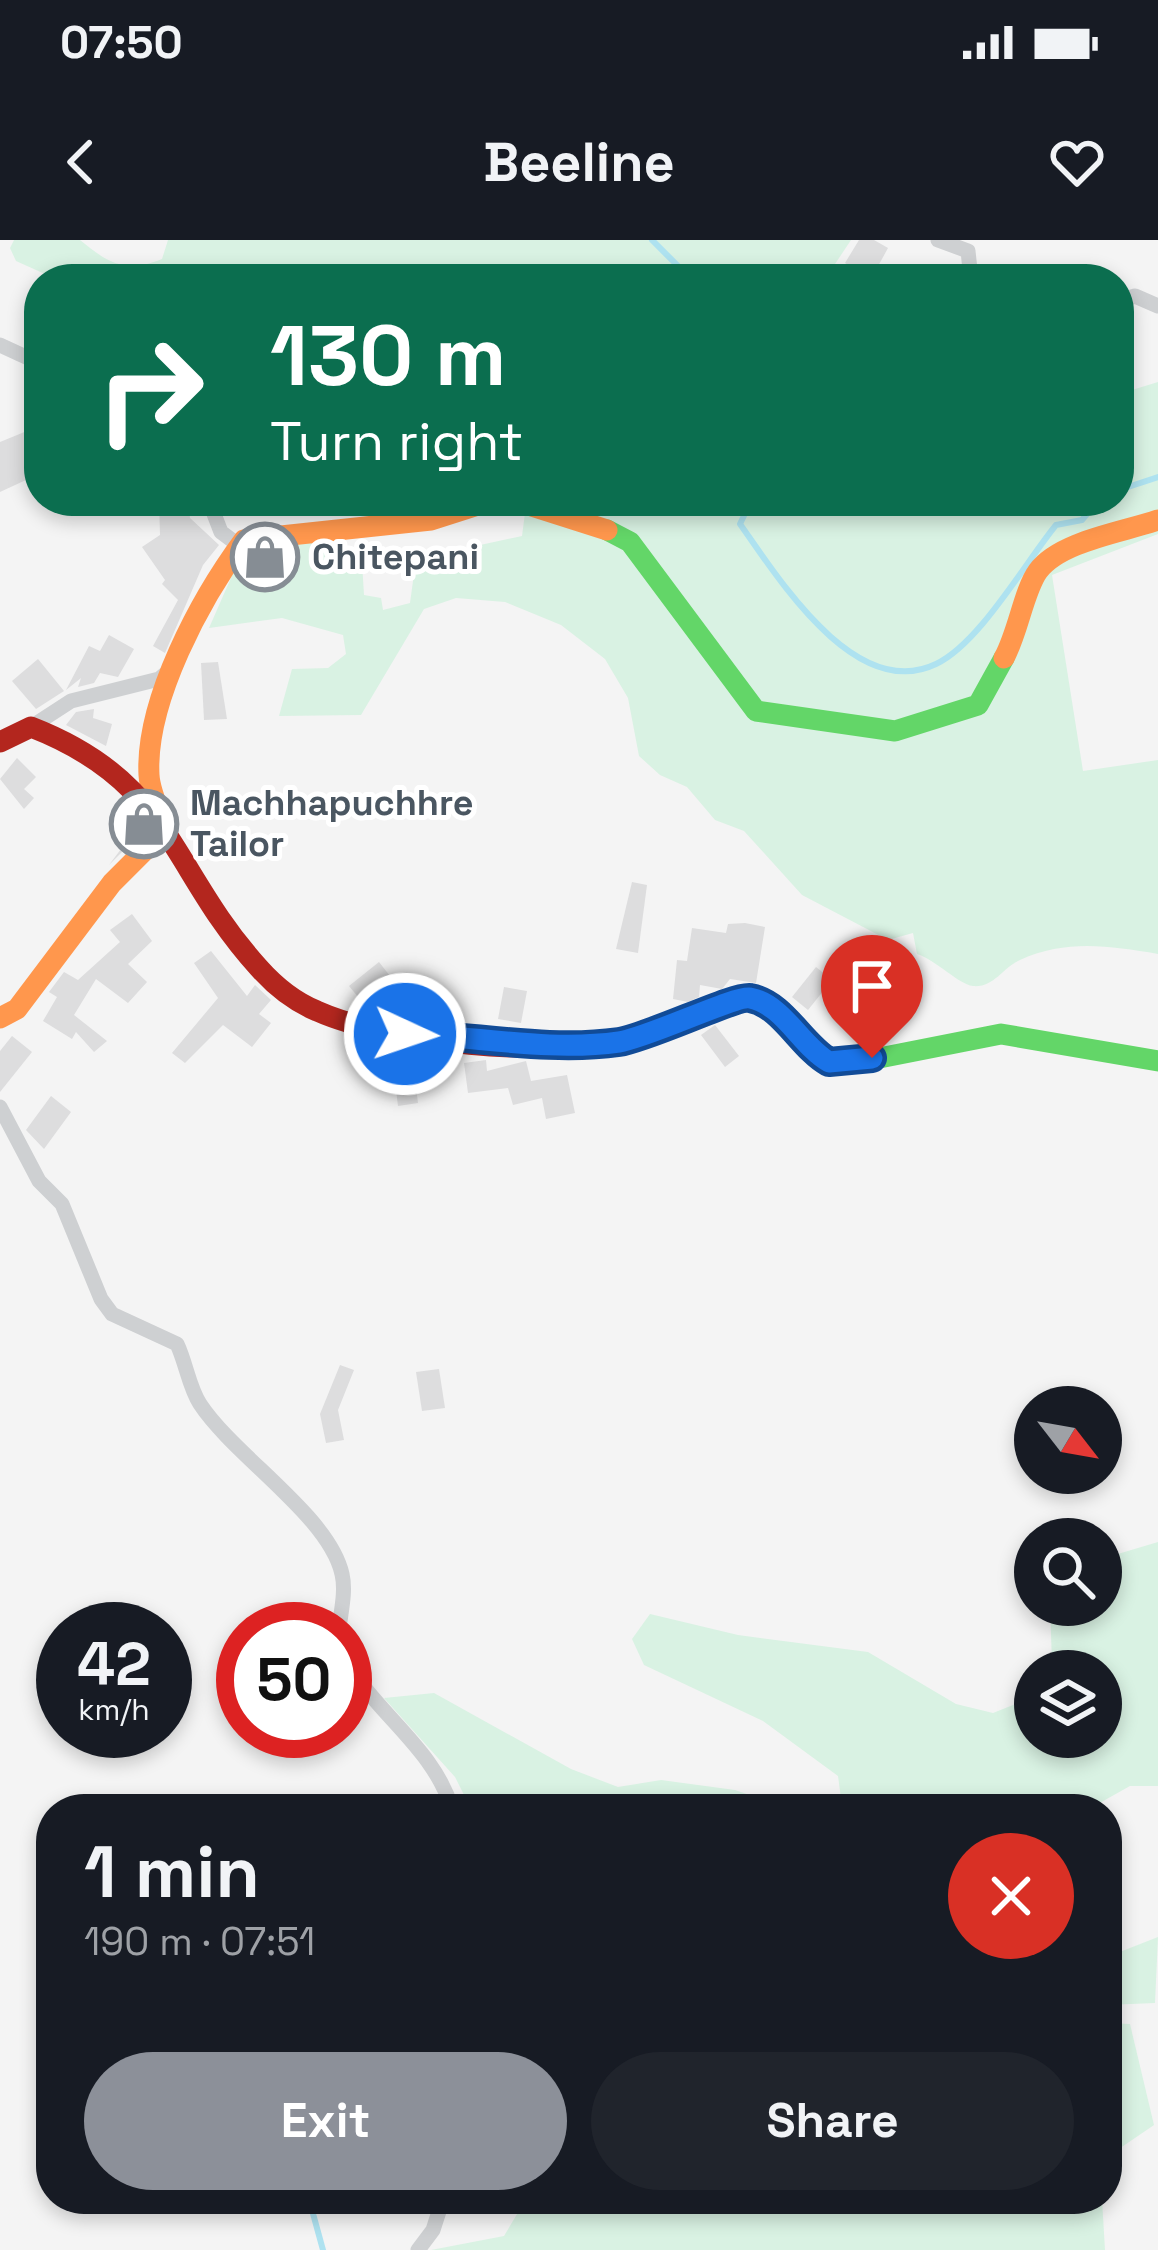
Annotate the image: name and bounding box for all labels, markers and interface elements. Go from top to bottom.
text: 07:50 [60,14,183,71]
text: Beeline [483,128,675,197]
icon: back [48,129,114,195]
icon: heart [1044,129,1110,195]
text: 130 m [270,302,507,410]
icon: right [72,312,228,468]
text: Turn right [270,407,523,476]
shop icon: Chitepani [230,522,300,592]
place label: Chitepani [312,534,479,580]
place label: Machhapuchhre Tailor [190,780,473,867]
shop icon: Machhapuchhre Tailor [109,789,179,859]
pin [821,935,923,1058]
icon: arrive [839,953,905,1019]
position arrow [342,971,468,1097]
north arrow [1014,1386,1122,1494]
map controls [1014,1386,1122,1758]
button: search [1014,1518,1122,1626]
speed limit sign: 50 [216,1602,372,1758]
text: 42 [77,1626,151,1703]
button: layers [1014,1650,1122,1758]
text: km/h [78,1690,150,1729]
text: 1 min [84,1826,260,1918]
button: close [948,1833,1074,1959]
text: 190 m · 07:51 [84,1917,315,1966]
button: Exit [84,2052,567,2190]
button: Share [591,2052,1074,2190]

